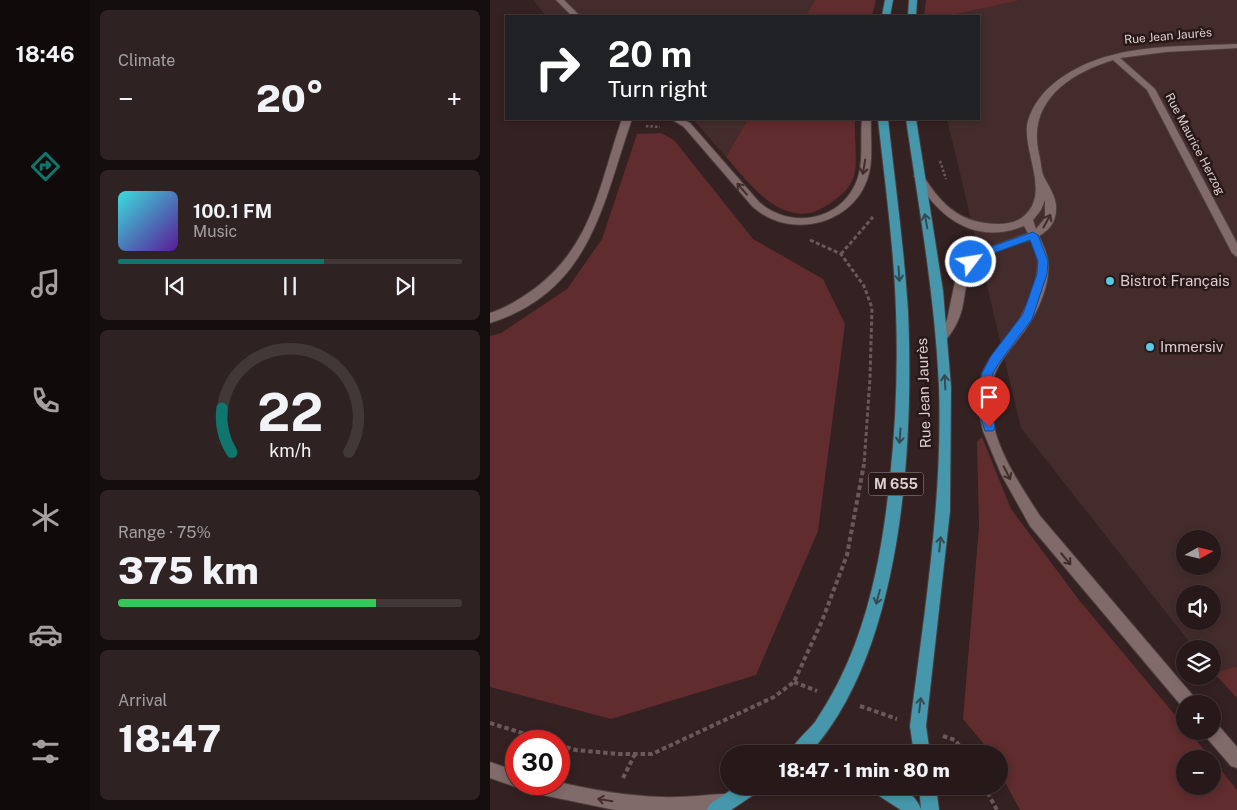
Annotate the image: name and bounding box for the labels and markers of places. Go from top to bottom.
place label: Bistrot Français [1120,272,1230,289]
marker: Bistrot Français [1104,275,1116,287]
place label: Immersiv [1160,338,1224,355]
marker: Immersiv [1144,341,1156,353]
pin [968,376,1010,427]

